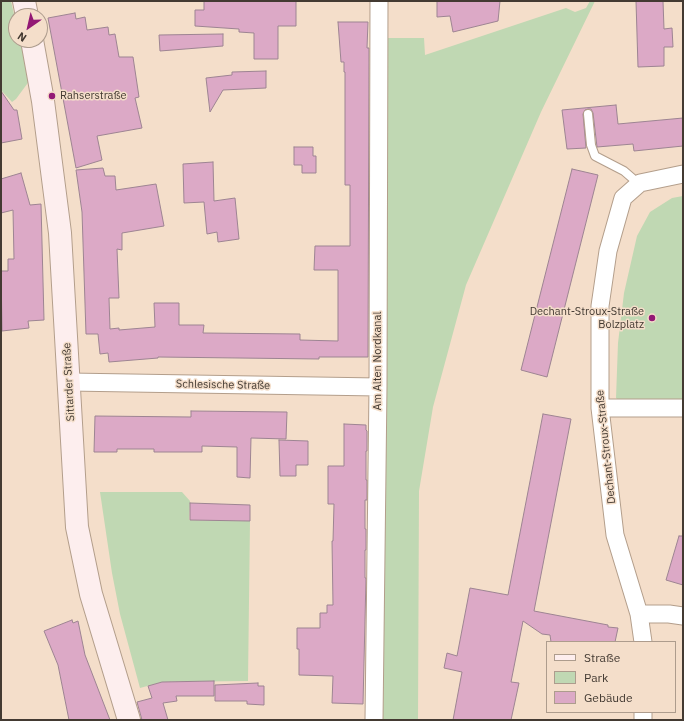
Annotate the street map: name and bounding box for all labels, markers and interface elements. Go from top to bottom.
north arrow [8,8,48,48]
text: N [15,29,29,45]
place label: Rahserstraße [60,89,127,103]
marker: Rahserstraße [47,91,57,101]
place label: Dechant-Stroux-Straße Bolzplatz [530,305,644,331]
street label: Am Alten Nordkanal [371,312,385,410]
marker: Dechant-Stroux-Straße Bolzplatz [647,313,657,323]
street label: Sittarder Straße [60,342,78,422]
street label: Schlesische Straße [176,378,270,392]
street label: Dechant-Stroux-Straße [593,389,619,505]
legend [546,641,676,713]
text: Straße [584,650,620,665]
text: Park [584,670,608,685]
text: Gebäude [584,690,633,705]

